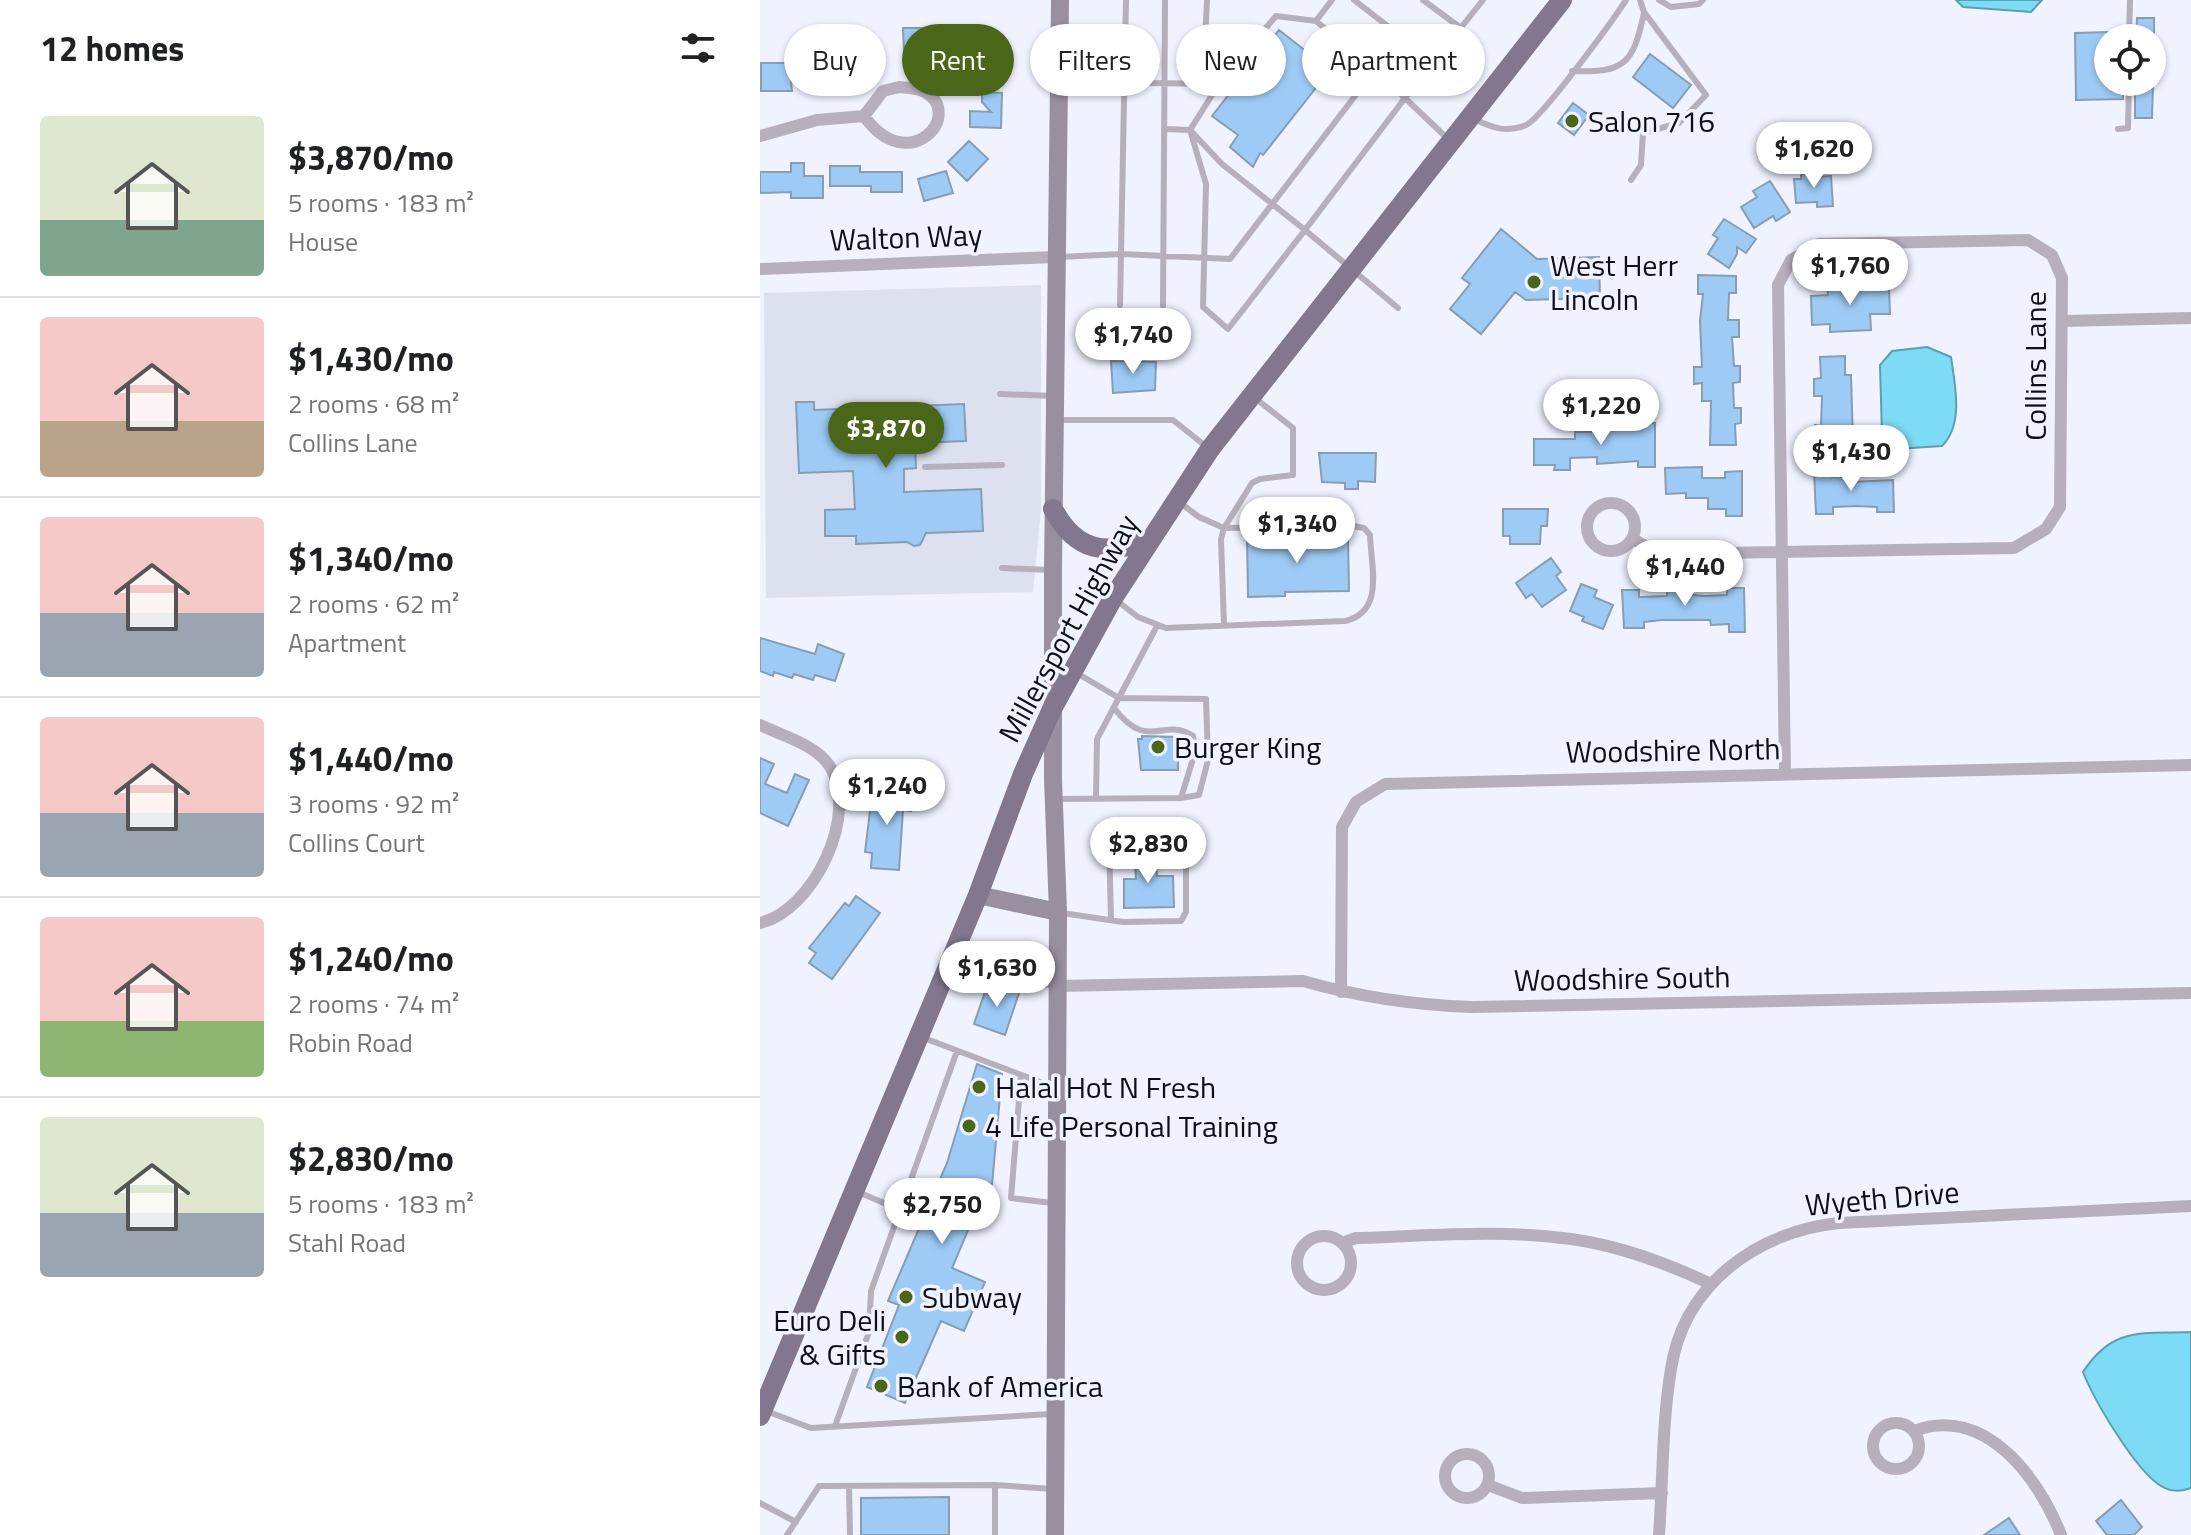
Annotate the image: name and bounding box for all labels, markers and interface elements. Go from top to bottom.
text: 12 homes [40,22,184,74]
chip: Buy [784,24,886,96]
chip: Rent [902,24,1014,96]
chip: Filters [1030,24,1160,96]
chip: New [1176,24,1286,96]
chip: Apartment [1302,24,1485,96]
map controls [2094,24,2166,96]
button: locate [2094,24,2166,96]
icon: filters [676,26,720,70]
place label: Salon 716 [1588,98,1715,144]
marker: Salon 716 [1563,112,1581,130]
pin: $1,620 [1749,122,1879,190]
text: $1,620 [1774,128,1854,167]
text: $3,870/mo [288,131,454,183]
icon: home [104,148,200,244]
text: 5 rooms · 183 m² [288,183,474,222]
street label: Walton Way [829,211,983,263]
text: House [288,222,358,261]
pin: $1,760 [1785,239,1915,307]
place label: West Herr Lincoln [1550,242,1678,322]
text: $1,760 [1810,245,1890,284]
marker: West Herr Lincoln [1525,273,1543,291]
street label: Collins Lane [2012,291,2058,441]
pin: $1,740 [1068,308,1198,376]
text: $1,740 [1093,314,1173,353]
text: $1,430/mo [288,332,454,384]
icon: home [104,349,200,445]
pin: $1,220 [1536,379,1666,447]
text: 2 rooms · 68 m² [288,384,459,423]
text: $1,220 [1561,385,1641,424]
pin: $3,870 [821,402,951,470]
text: $3,870 [846,408,926,447]
text: Collins Lane [288,423,418,462]
pin: $1,430 [1786,425,1916,493]
text: $1,430 [1811,431,1891,470]
pin: $1,340 [1232,497,1362,565]
text: $1,340 [1257,503,1337,542]
street label: Millersport Highway [986,506,1150,750]
text: $1,340/mo [288,532,454,584]
pin: $1,440 [1620,540,1750,608]
text: $1,440 [1645,546,1725,585]
icon: home [104,549,200,645]
text: 2 rooms · 62 m² [288,584,459,623]
text: Apartment [288,623,406,662]
place label: Burger King [1174,724,1321,770]
street label: Woodshire North [1565,725,1781,775]
text: $1,440/mo [288,732,454,784]
marker: Burger King [1149,738,1167,756]
icon: home [104,749,200,845]
pin: $1,240 [822,759,952,827]
text: $1,240 [847,765,927,804]
text: 3 rooms · 92 m² [288,784,459,823]
pin: $2,830 [1083,817,1213,885]
text: Collins Court [288,823,425,862]
text: $2,830 [1108,823,1188,862]
text: $1,240/mo [288,932,454,984]
pin: $1,630 [932,941,1062,1009]
text: $1,630 [957,947,1037,986]
icon: home [104,949,200,1045]
street label: Woodshire South [1513,953,1731,1003]
text: 2 rooms · 74 m² [288,984,459,1023]
text: Robin Road [288,1023,413,1062]
place label: Halal Hot N Fresh [995,1064,1216,1110]
marker: Halal Hot N Fresh [970,1078,988,1096]
place label: 4 Life Personal Training [985,1103,1278,1149]
marker: 4 Life Personal Training [960,1117,978,1135]
text: $2,830/mo [288,1132,454,1184]
icon: home [104,1149,200,1245]
street label: Wyeth Drive [1803,1168,1961,1228]
pin: $2,750 [877,1178,1007,1246]
text: 5 rooms · 183 m² [288,1184,474,1223]
text: $2,750 [902,1184,982,1223]
text: Stahl Road [288,1223,406,1262]
place label: Subway [922,1274,1022,1320]
marker: Subway [897,1288,915,1306]
place label: Euro Deli & Gifts [773,1297,886,1377]
marker: Euro Deli & Gifts [893,1328,911,1346]
place label: Bank of America [897,1363,1103,1409]
marker: Bank of America [872,1377,890,1395]

